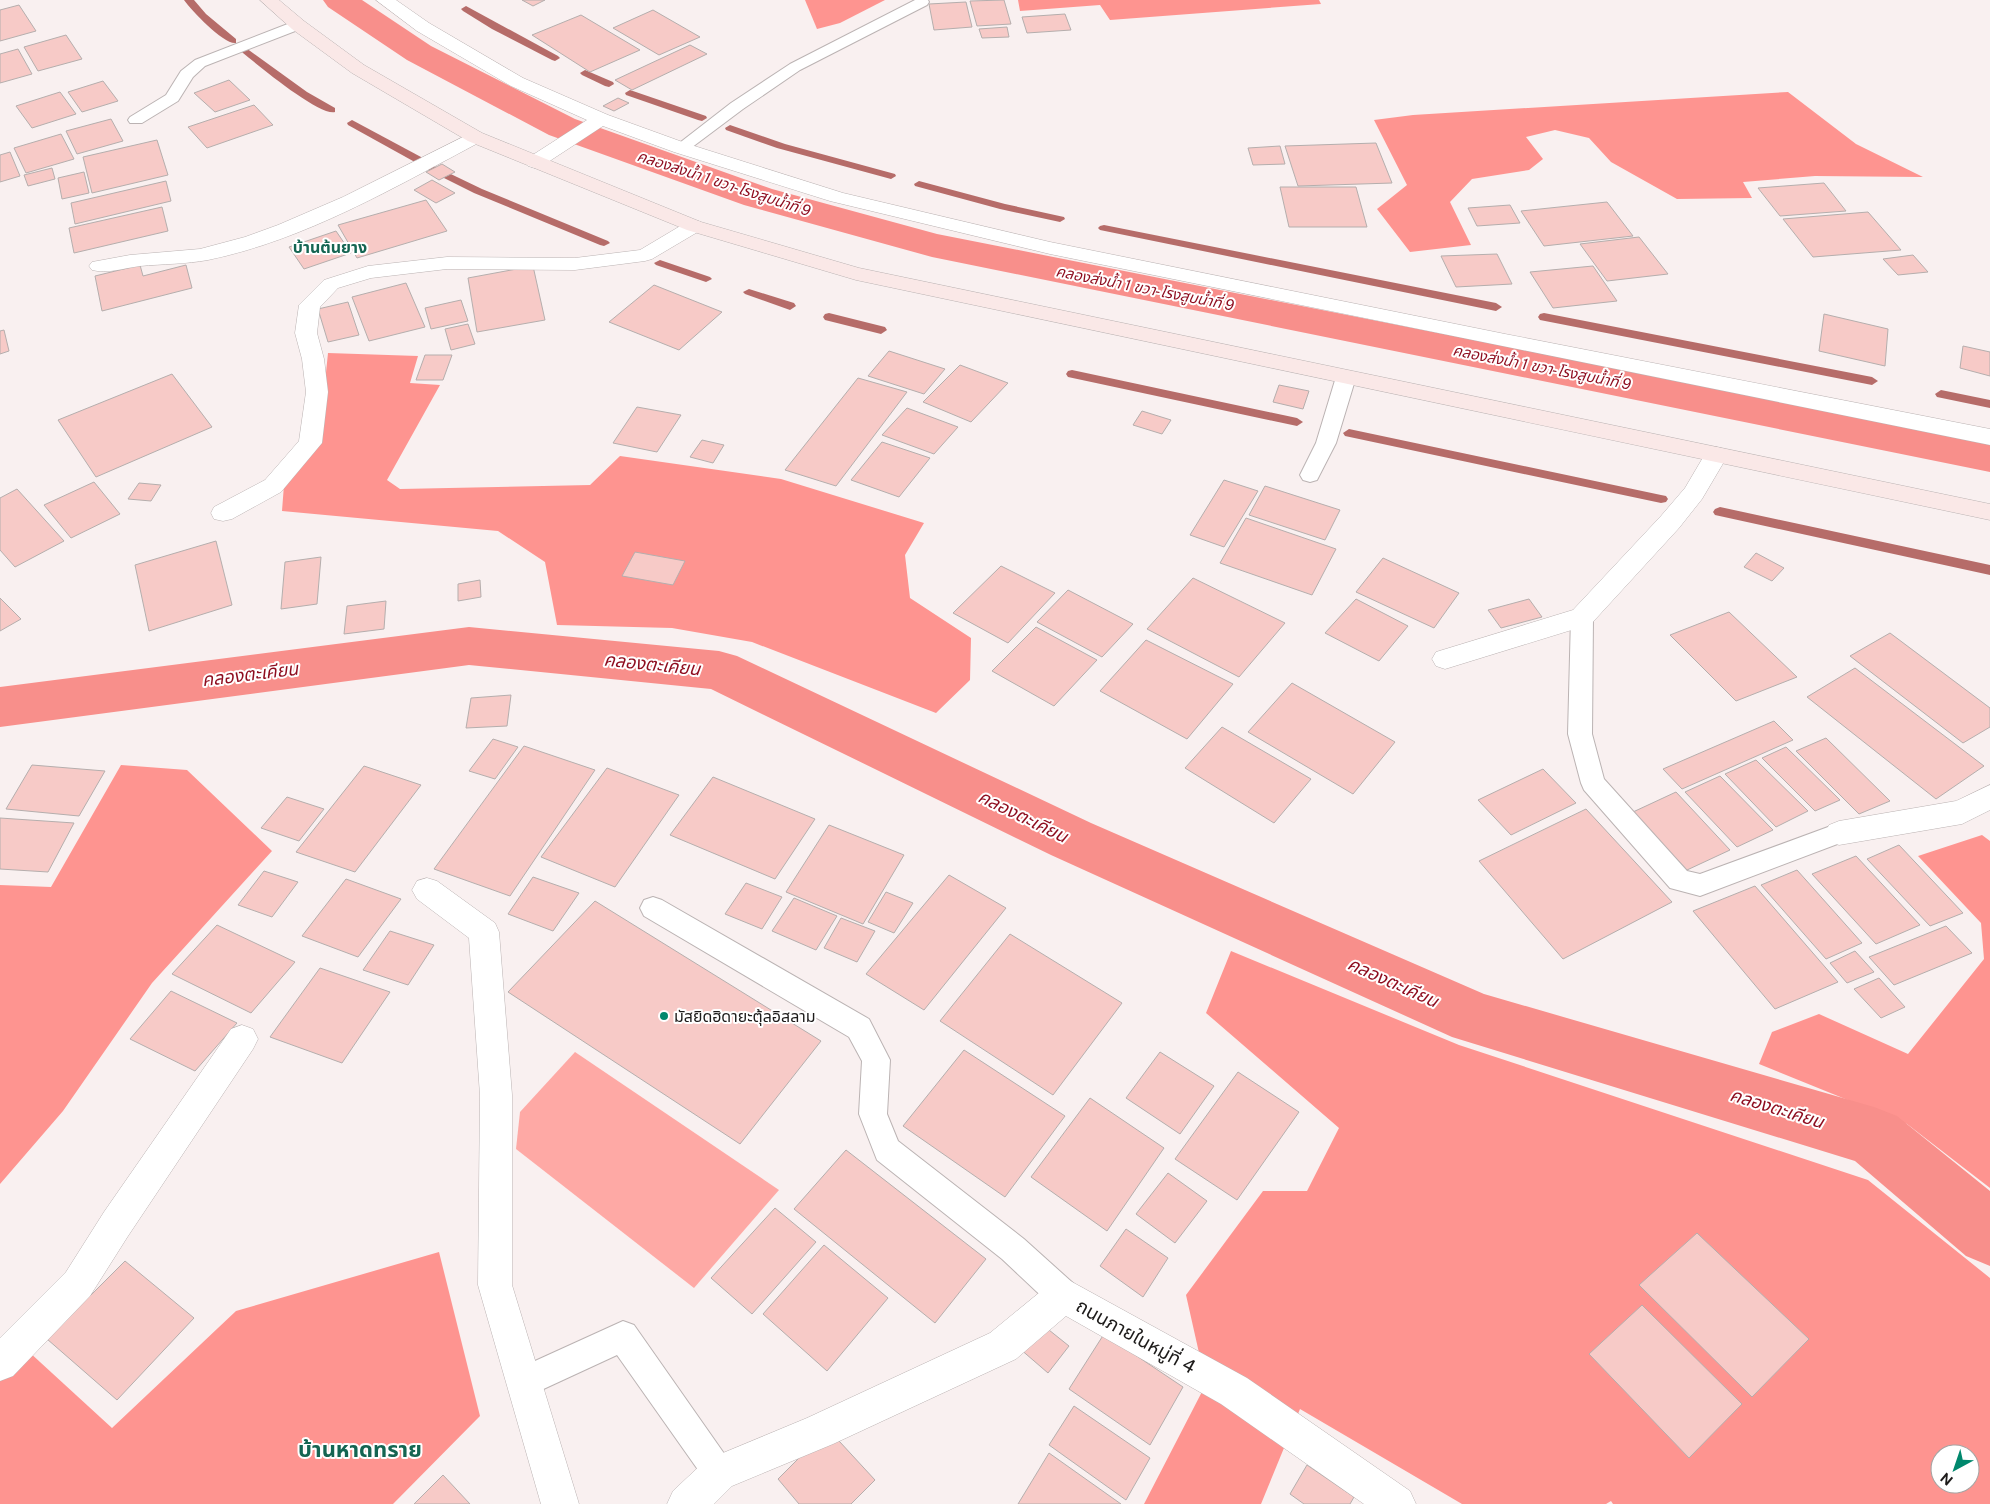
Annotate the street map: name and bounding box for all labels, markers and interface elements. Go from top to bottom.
water label: คลองส่งน้ำ 1 ขวา-โรงสูบน้ำที่ 9 [635,145,813,220]
district label: บ้านต้นยาง [293,238,367,257]
water label: คลองส่งน้ำ 1 ขวา-โรงสูบน้ำที่ 9 [1054,260,1236,315]
water label: คลองส่งน้ำ 1 ขวา-โรงสูบน้ำที่ 9 [1451,339,1633,394]
water label: คลองตะเคียน [603,648,702,680]
water label: คลองตะเคียน [201,658,300,690]
water label: คลองตะเคียน [975,785,1072,847]
water label: คลองตะเคียน [1345,953,1442,1012]
place label: มัสยิดฮิดายะตุ้ลอิสลาม [674,1007,816,1026]
marker: มัสยิดฮิดายะตุ้ลอิสลาม [658,1010,670,1022]
water label: คลองตะเคียน [1728,1084,1827,1132]
street label: ถนนภายในหมู่ที่ 4 [1071,1292,1201,1380]
district label: บ้านหาดทราย [298,1436,422,1462]
north arrow [1930,1444,1980,1494]
text: N [1937,1469,1956,1489]

